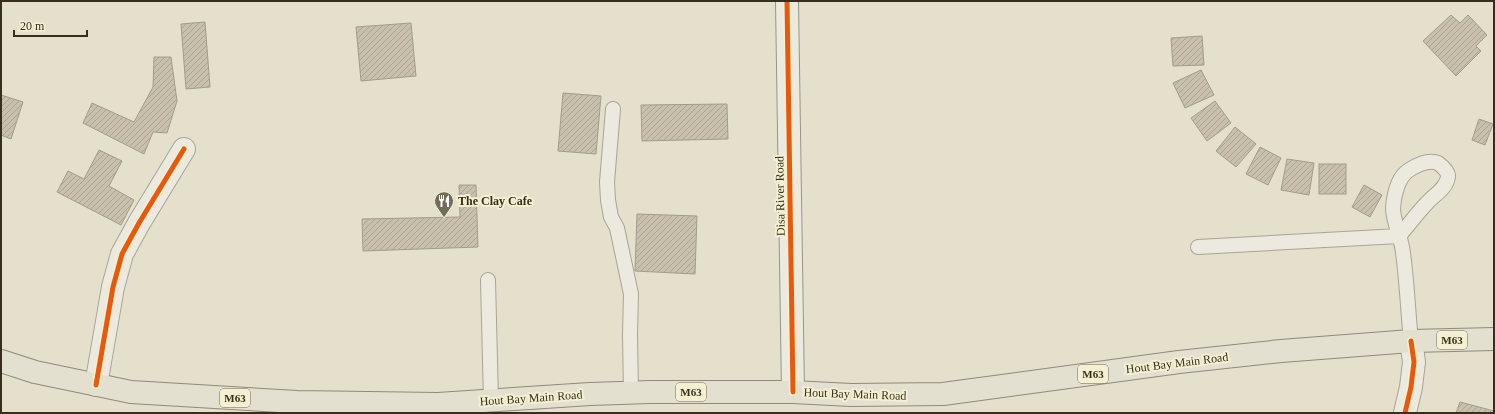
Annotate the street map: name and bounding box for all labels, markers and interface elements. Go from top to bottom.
scale bar [14,12,87,38]
text: 20 m [20,19,45,33]
street label: Disa River Road [772,156,788,236]
restaurant icon: The Clay Cafe [433,190,455,218]
place label: The Clay Cafe [458,194,533,208]
road number: M63 [1437,331,1467,349]
street label: Hout Bay Main Road [1125,350,1229,376]
road number: M63 [1078,365,1108,383]
road number: M63 [676,383,706,401]
street label: Hout Bay Main Road [803,385,907,403]
street label: Hout Bay Main Road [479,387,583,409]
road number: M63 [220,389,250,407]

